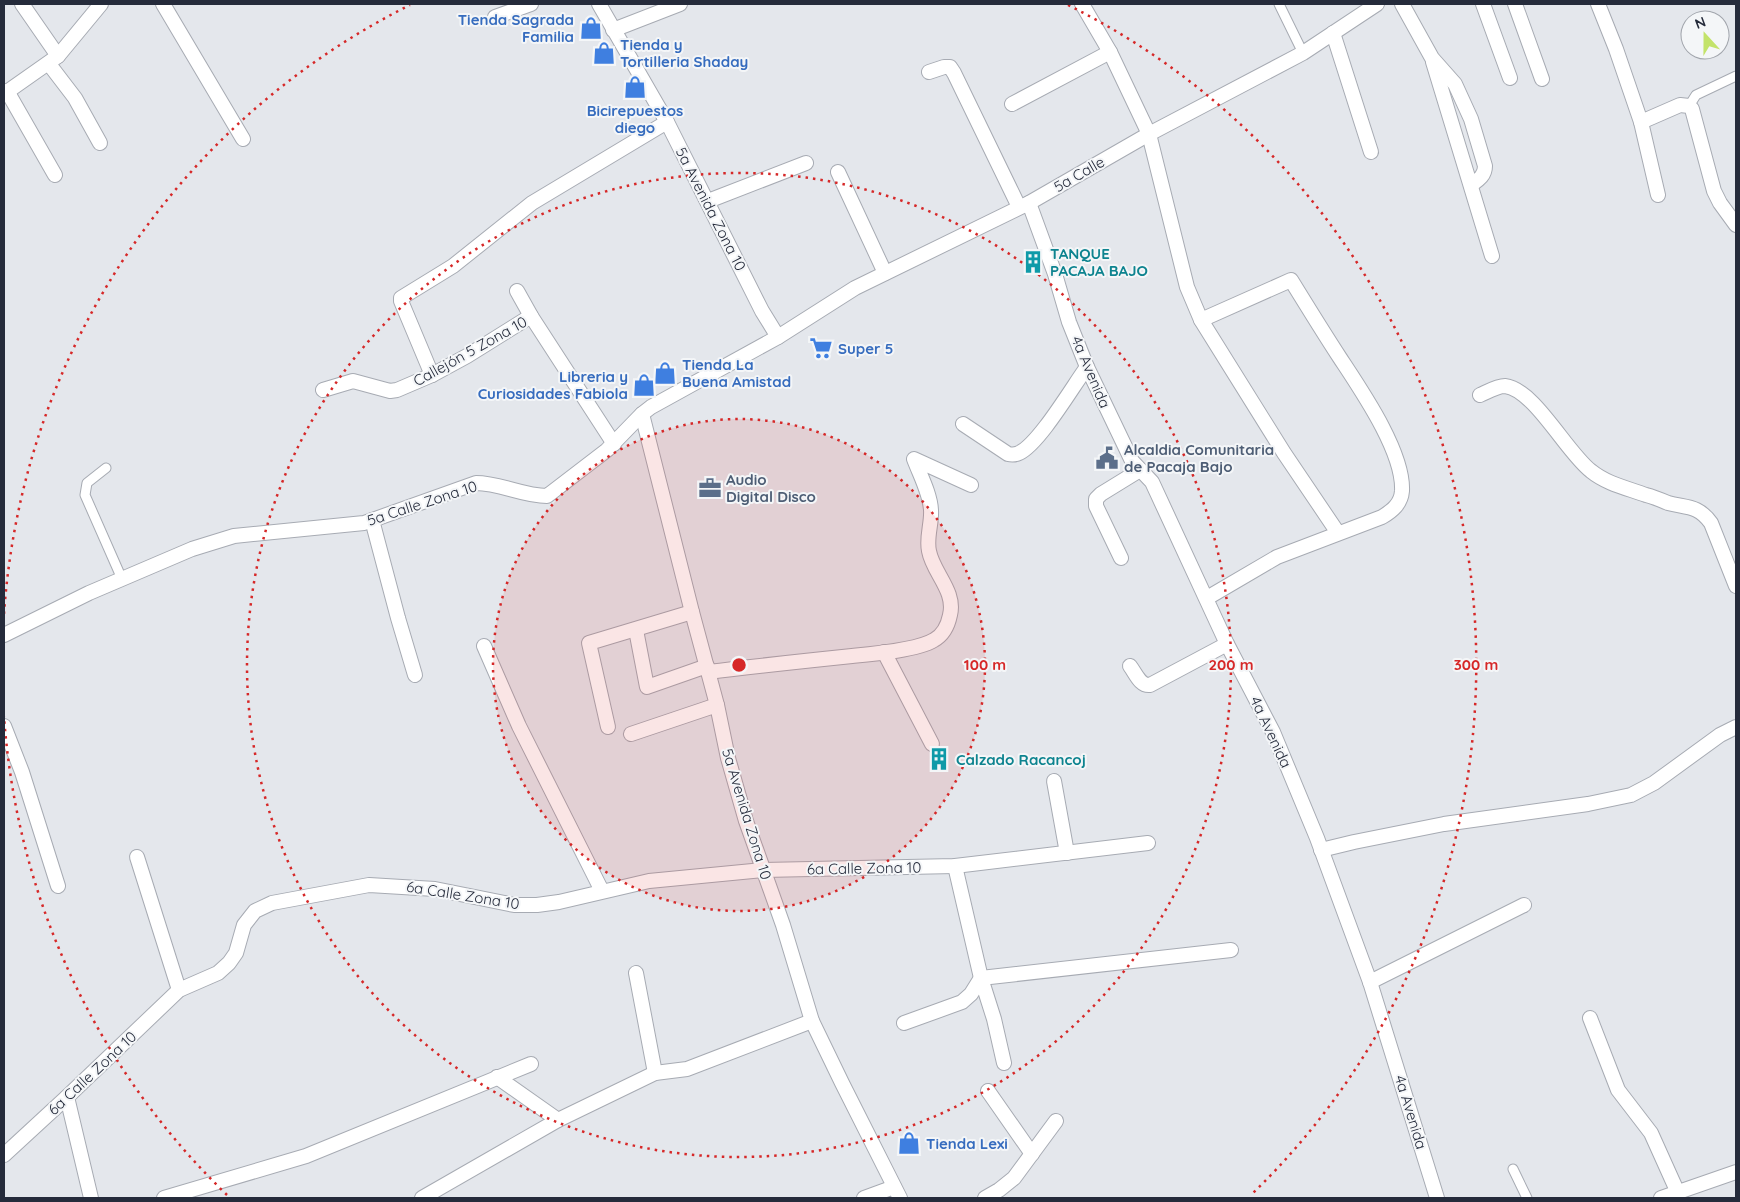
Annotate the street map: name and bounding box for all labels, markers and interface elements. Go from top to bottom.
place label: Tienda Sagrada Familia [458,10,574,46]
north arrow [1680,10,1730,60]
text: N [1692,13,1708,33]
shop icon: Tienda Sagrada Familia [578,15,604,41]
place label: Tienda y Tortilleria Shaday [620,35,748,71]
shop icon: Tienda y Tortilleria Shaday [591,40,617,66]
shop icon: Bicirepuestos diego [622,74,648,100]
place label: Bicirepuestos diego [587,101,683,137]
street label: 5a Avenida Zona 10 [672,144,750,274]
street label: 5a Calle [1050,152,1108,196]
place label: TANQUE PACAJA BAJO [1050,244,1148,280]
building icon: TANQUE PACAJA BAJO [1020,249,1046,275]
street label: Callejón 5 Zona 10 [410,312,530,390]
street label: 4a Avenida [1067,333,1115,411]
supermarket icon: Super 5 [808,335,834,361]
place label: Super 5 [838,339,893,358]
place label: Tienda La Buena Amistad [682,355,791,391]
shop icon: Tienda La Buena Amistad [652,360,678,386]
place label: Libreria y Curiosidades Fabiola [478,367,628,403]
shop icon: Libreria y Curiosidades Fabiola [631,372,657,398]
place label: Alcaldia Comunitaria de Pacaja Bajo [1124,440,1274,476]
public building icon: Alcaldia Comunitaria de Pacaja Bajo [1094,445,1120,471]
place label: Audio Digital Disco [726,470,816,506]
office icon: Audio Digital Disco [697,475,723,501]
street label: 5a Calle Zona 10 [365,476,479,530]
text: 100 m [964,655,1006,674]
text: 200 m [1209,655,1254,674]
text: 300 m [1454,655,1498,674]
centre of rings [730,656,748,674]
street label: 4a Avenida [1246,693,1296,771]
street label: 5a Avenida Zona 10 [718,746,776,882]
building icon: Calzado Racancoj [926,746,952,772]
place label: Calzado Racancoj [956,750,1086,769]
street label: 6a Calle Zona 10 [807,858,921,878]
street label: 6a Calle Zona 10 [405,877,521,913]
street label: 6a Calle Zona 10 [44,1027,140,1119]
street label: 4a Avenida [1391,1073,1431,1151]
shop icon: Tienda Lexi [896,1130,922,1156]
place label: Tienda Lexi [926,1134,1008,1153]

